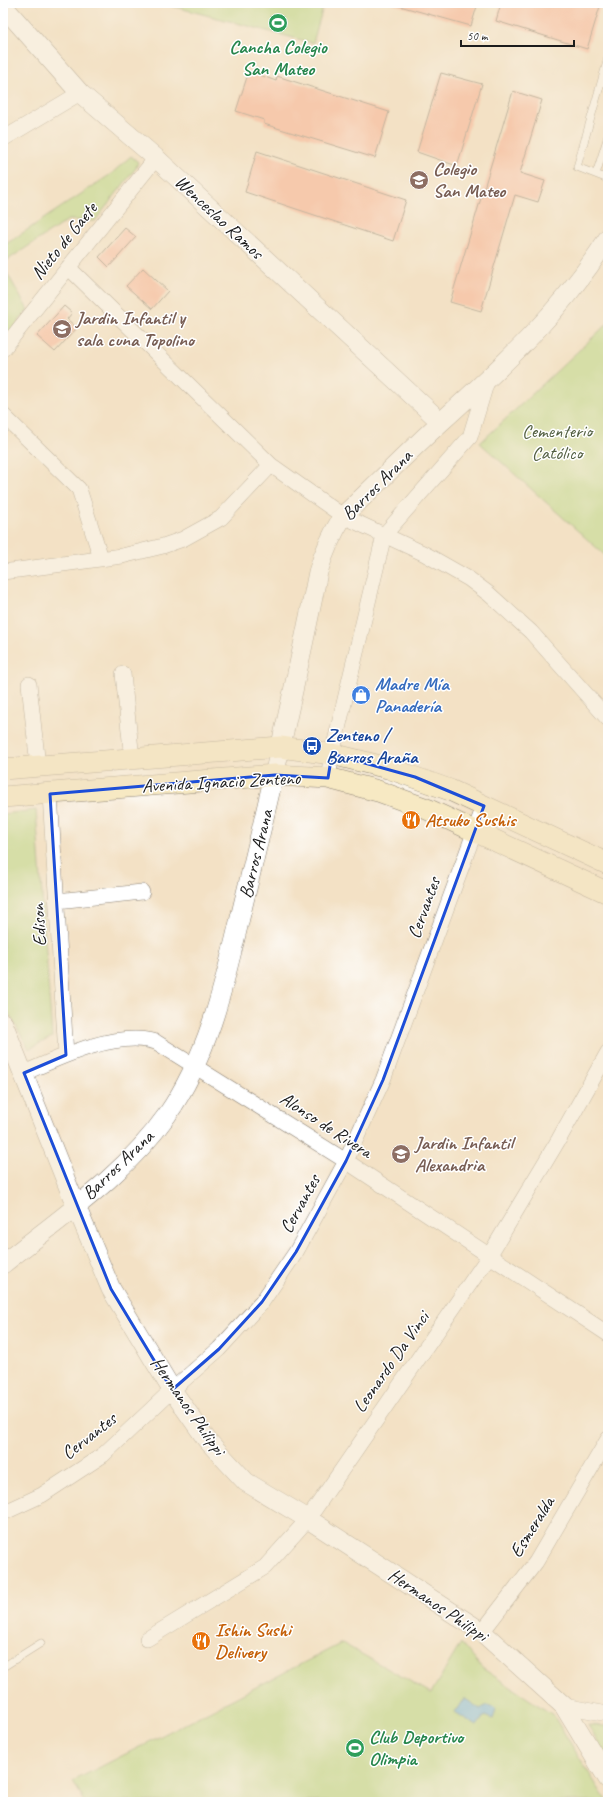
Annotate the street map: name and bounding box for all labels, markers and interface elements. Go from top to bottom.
sports icon: Cancha Colegio San Mateo [267,12,289,34]
scale bar [461,22,574,48]
text: 50 m [467,28,489,44]
place label: Cancha Colegio San Mateo [229,35,328,81]
place label: Colegio San Mateo [433,157,506,203]
school or university icon: Colegio San Mateo [408,169,430,191]
street label: Wenceslao Ramos [170,170,269,265]
street label: Nieto de Gaete [25,196,104,285]
place label: Jardin Infantil y sala cuna Topolino [74,306,196,352]
school or university icon: Jardin Infantil y sala cuna Topolino [51,318,73,340]
park label: Cementerio Católico [522,419,594,465]
street label: Barros Arana [337,443,419,525]
place label: Madre Mía Panadería [375,672,450,718]
shop icon: Madre Mía Panadería [350,684,372,706]
place label: Zenteno / Barros Araña [326,723,419,769]
bus stop icon: Zenteno / Barros Araña [301,735,323,757]
street label: Avenida Ignacio Zenteno [141,766,302,798]
street label: Barros Arana [233,806,279,901]
place label: Atsuko Sushis [425,808,518,832]
restaurant icon: Atsuko Sushis [400,809,422,831]
street label: Cervantes [402,873,447,942]
street label: Edison [26,902,52,947]
street label: Alonso de Rivera [275,1086,378,1165]
street label: Barros Arana [77,1124,160,1205]
place label: Jardin Infantil Alexandria [413,1131,517,1177]
school or university icon: Jardin Infantil Alexandria [390,1143,412,1165]
street label: Cervantes [274,1169,327,1238]
street label: Leonardo Da Vinci [347,1305,436,1417]
street label: Hermanos Philippi [145,1352,232,1462]
street label: Cervantes [57,1406,123,1465]
street label: Esmeralda [504,1490,561,1562]
street label: Hermanos Philippi [384,1563,494,1648]
place label: Ishin Sushi Delivery [215,1618,293,1664]
restaurant icon: Ishin Sushi Delivery [190,1630,212,1652]
place label: Club Deportivo Olimpia [369,1725,465,1771]
sports icon: Club Deportivo Olimpia [344,1737,366,1759]

